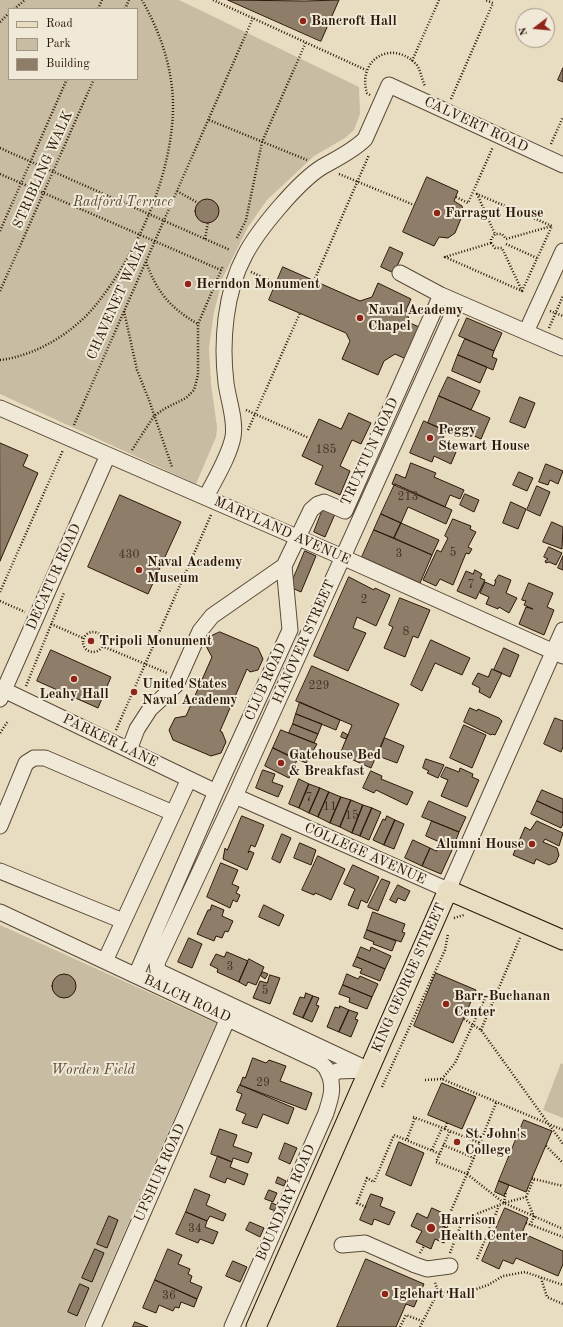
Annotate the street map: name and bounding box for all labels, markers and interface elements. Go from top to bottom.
legend [8,8,138,80]
north arrow [515,8,555,48]
place label: Bancroft Hall [311,13,397,29]
marker: Bancroft Hall [298,16,308,26]
text: Road [46,18,73,30]
text: N [518,26,530,37]
text: Park [46,38,71,50]
text: Building [46,58,90,70]
street label: CALVERT ROAD [421,94,531,156]
street label: STRIBLING WALK [9,109,77,231]
park label: Radford Terrace [73,194,173,210]
place label: Farragut House [445,205,544,221]
marker: Farragut House [432,208,442,218]
street label: CHAVENET WALK [83,239,151,363]
place label: Herndon Monument [196,276,320,292]
marker: Herndon Monument [183,279,193,289]
place label: Naval Academy Chapel [368,302,464,334]
marker: Naval Academy Chapel [355,313,365,323]
street label: TRUXTUN ROAD [338,395,402,509]
place label: Peggy Stewart House [438,422,530,454]
marker: Peggy Stewart House [425,433,435,443]
house number: 185 [316,443,336,457]
house number: 213 [398,490,418,504]
street label: MARYLAND AVENUE [211,493,353,569]
street label: DECATUR ROAD [23,521,85,633]
house number: 5 [450,546,456,560]
house number: 3 [396,547,402,561]
house number: 430 [119,548,139,562]
place label: Naval Academy Museum [147,554,243,586]
marker: Naval Academy Museum [134,565,144,575]
street label: HANOVER STREET [269,578,339,706]
house number: 7 [468,578,474,592]
house number: 2 [361,593,367,607]
house number: 8 [403,625,409,639]
place label: Tripoli Monument [99,633,212,649]
marker: Tripoli Monument [86,636,96,646]
street label: CLUB ROAD [241,641,291,723]
marker: Leahy Hall [69,674,79,684]
place label: United States Naval Academy [142,676,238,708]
house number: 229 [309,679,329,693]
place label: Leahy Hall [39,686,109,702]
marker: United States Naval Academy [129,687,139,697]
street label: PARKER LANE [60,711,160,771]
place label: Gatehouse Bed & Breakfast [289,747,381,780]
marker: Gatehouse Bed & Breakfast [276,758,286,768]
house number: 7 [306,791,312,805]
house number: 11 [323,800,337,814]
house number: 15 [345,809,359,823]
street label: COLLEGE AVENUE [302,820,428,888]
place label: Alumni House [435,836,524,852]
marker: Alumni House [527,839,537,849]
street label: KING GEORGE STREET [368,901,450,1055]
house number: 3 [227,960,233,974]
street label: BALCH ROAD [141,972,233,1026]
house number: 5 [262,984,268,998]
place label: Barr-Buchanan Center [454,988,550,1020]
marker: Barr-Buchanan Center [441,999,451,1009]
park label: Worden Field [51,1062,135,1078]
house number: 29 [256,1076,270,1090]
street label: UPSHUR ROAD [131,1121,189,1225]
place label: St. John's College [465,1126,526,1158]
marker: St. John's College [452,1137,462,1147]
street label: BOUNDARY ROAD [253,1142,319,1264]
place label: Harrison Health Center [440,1212,528,1244]
house number: 34 [188,1222,202,1236]
marker: Harrison Health Center [425,1222,437,1234]
place label: Iglehart Hall [393,1286,475,1302]
house number: 36 [162,1289,176,1303]
marker: Iglehart Hall [380,1289,390,1299]

